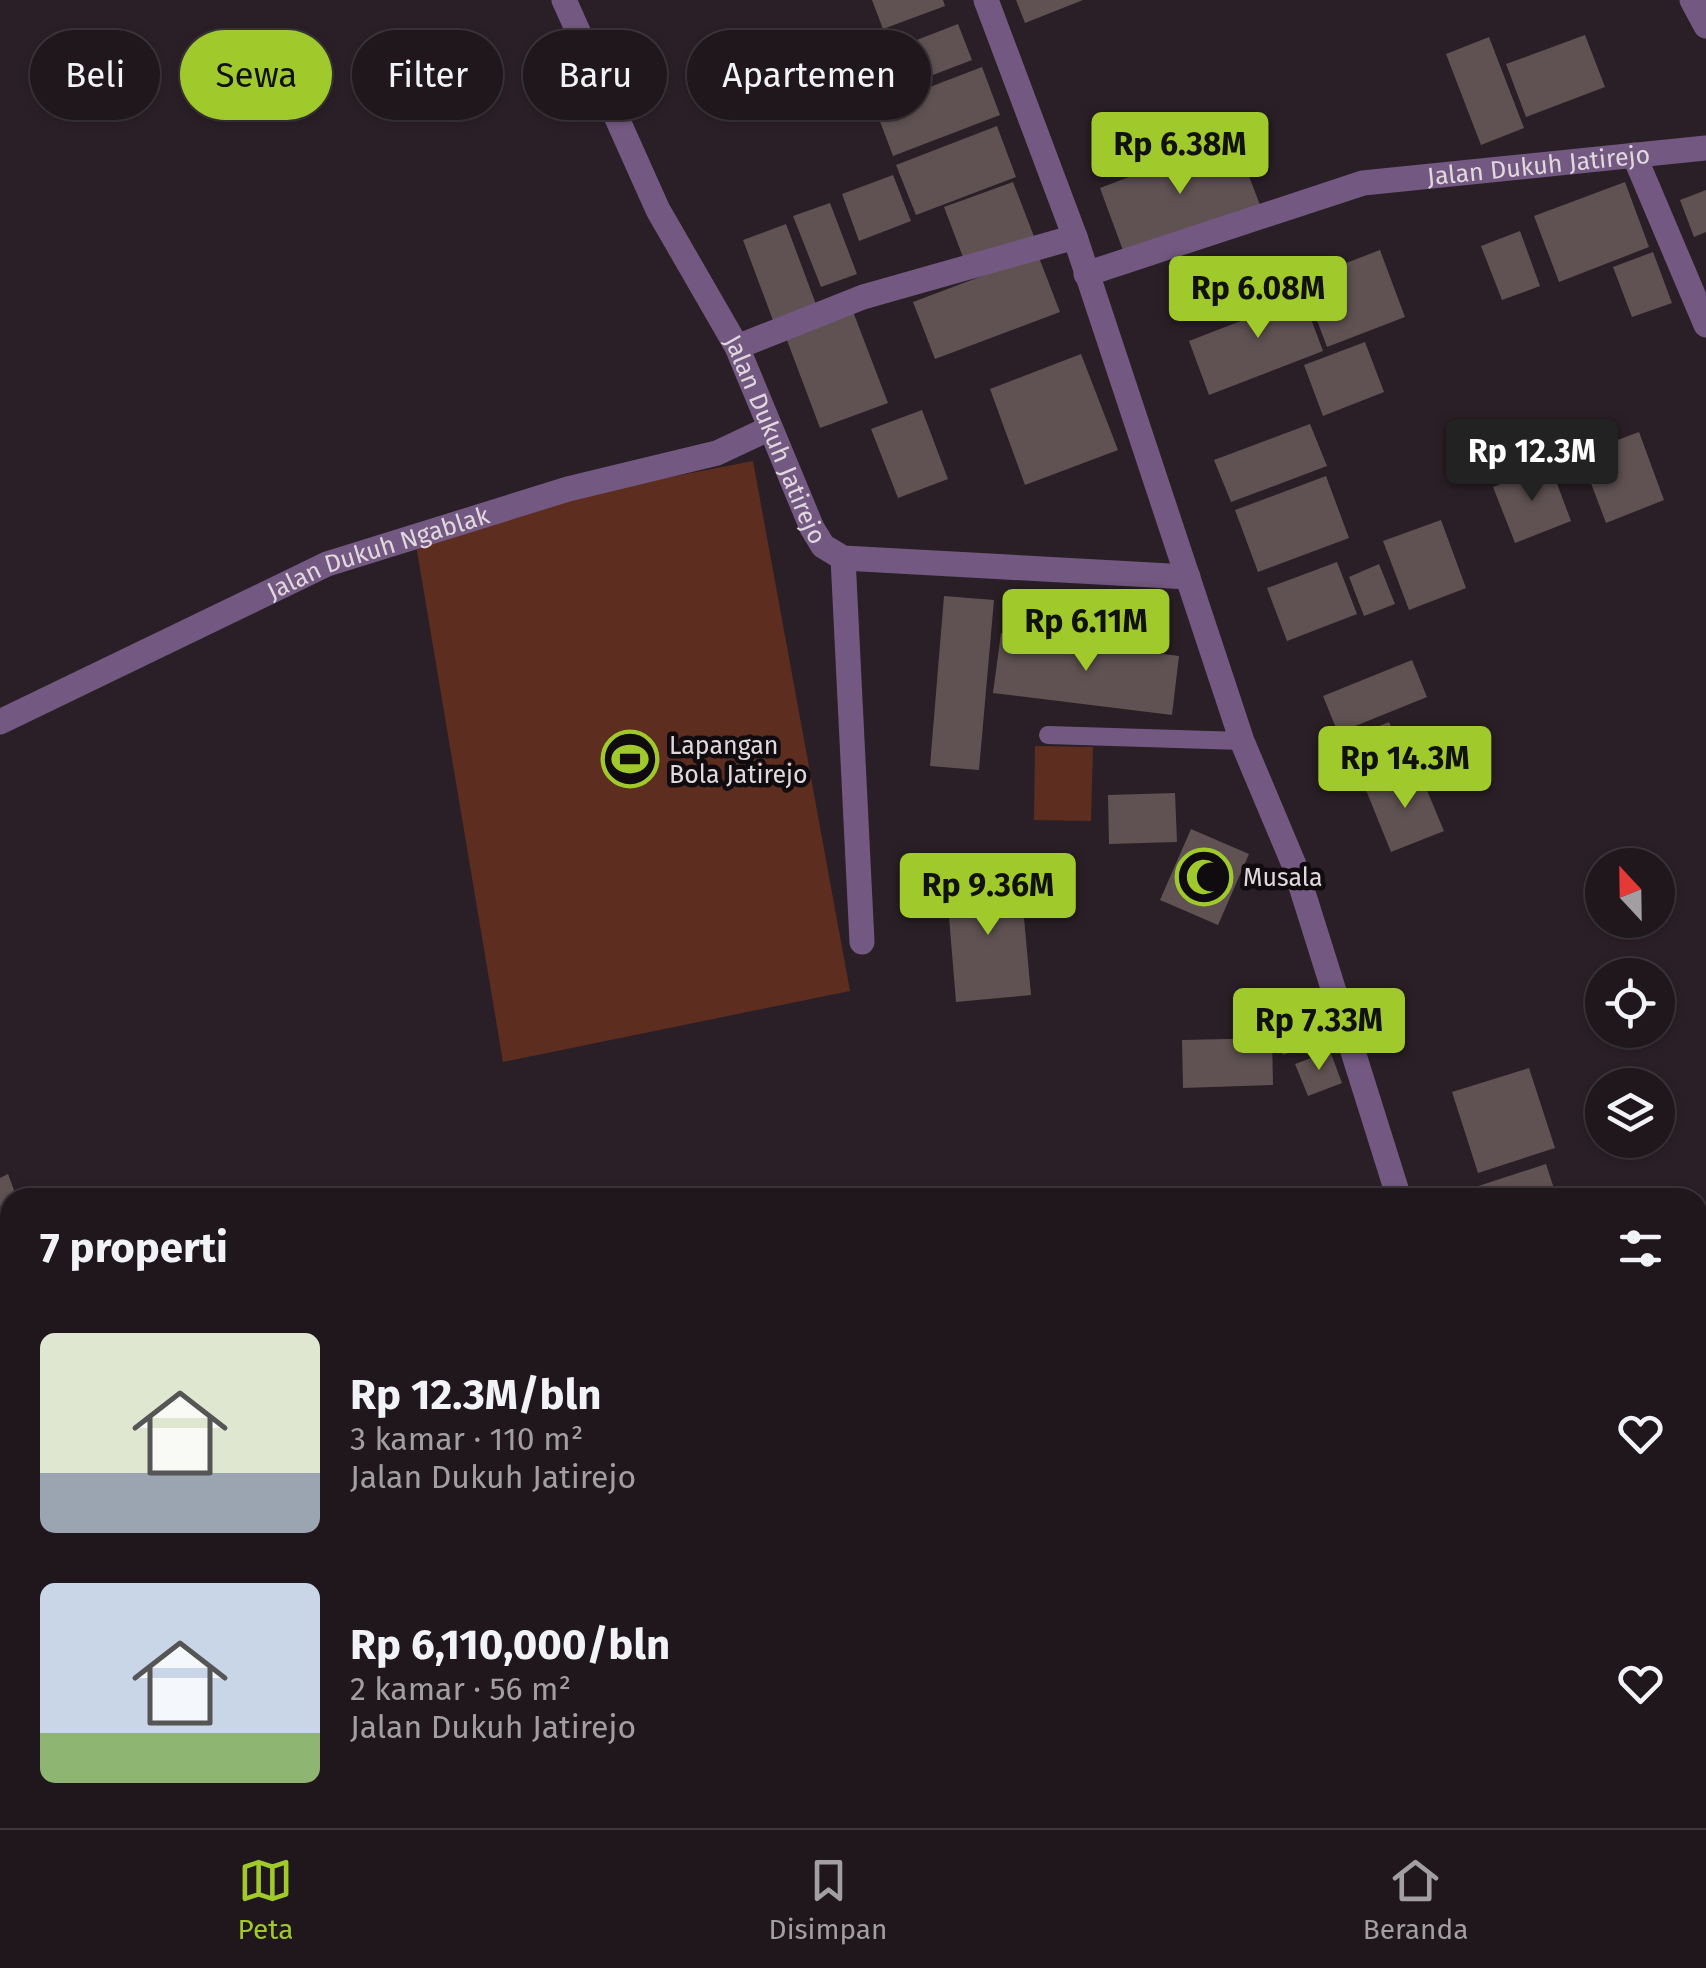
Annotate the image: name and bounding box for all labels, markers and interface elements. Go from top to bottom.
chip: Beli [30,30,160,120]
chip: Sewa [180,30,332,120]
chip: Filter [352,30,503,120]
chip: Baru [523,30,667,120]
chip: Apartemen [687,30,931,120]
pin: Rp 6.38M [1077,112,1283,197]
text: Rp 6.38M [1113,125,1247,163]
street label: Jalan Dukuh Jatirejo [1426,140,1651,192]
pin: Rp 6.08M [1155,256,1361,341]
text: Rp 6.08M [1191,269,1325,307]
street label: Jalan Dukuh Jatirejo [717,330,832,550]
pin: Rp 12.3M [1429,419,1635,504]
text: Rp 12.3M [1468,432,1596,470]
street label: Jalan Dukuh Ngablak [262,500,493,607]
pin: Rp 6.11M [983,589,1189,674]
text: Rp 6.11M [1024,602,1148,640]
pin: Rp 14.3M [1302,726,1508,811]
sports icon: Lapangan Bola Jatirejo [600,729,660,789]
place label: Lapangan Bola Jatirejo [669,731,808,790]
text: Rp 14.3M [1340,739,1470,777]
mosque icon: Musala [1174,847,1234,907]
north arrow [1585,848,1675,938]
map controls [1585,848,1675,1158]
pin: Rp 9.36M [885,853,1091,938]
place label: Musala [1243,863,1323,893]
text: Rp 9.36M [922,866,1054,904]
button: locate [1585,958,1675,1048]
pin: Rp 7.33M [1216,988,1422,1073]
text: Rp 7.33M [1255,1001,1383,1039]
button: layers [1585,1068,1675,1158]
icon: filters [1613,1221,1668,1276]
text: 7 properti [40,1223,228,1273]
text: Rp 12.3M/bln [350,1370,601,1420]
icon: home [120,1373,240,1493]
icon: heart [1613,1406,1668,1461]
text: 3 kamar · 110 m² [350,1420,583,1458]
text: Jalan Dukuh Jatirejo [350,1458,636,1496]
text: Rp 6,110,000/bln [350,1620,670,1670]
icon: home [120,1623,240,1743]
icon: heart [1613,1656,1668,1711]
text: 2 kamar · 56 m² [350,1670,571,1708]
text: Jalan Dukuh Jatirejo [350,1708,636,1746]
tab: Peta [238,1853,293,1946]
tab: Disimpan [769,1853,887,1946]
tab: Beranda [1363,1853,1468,1946]

